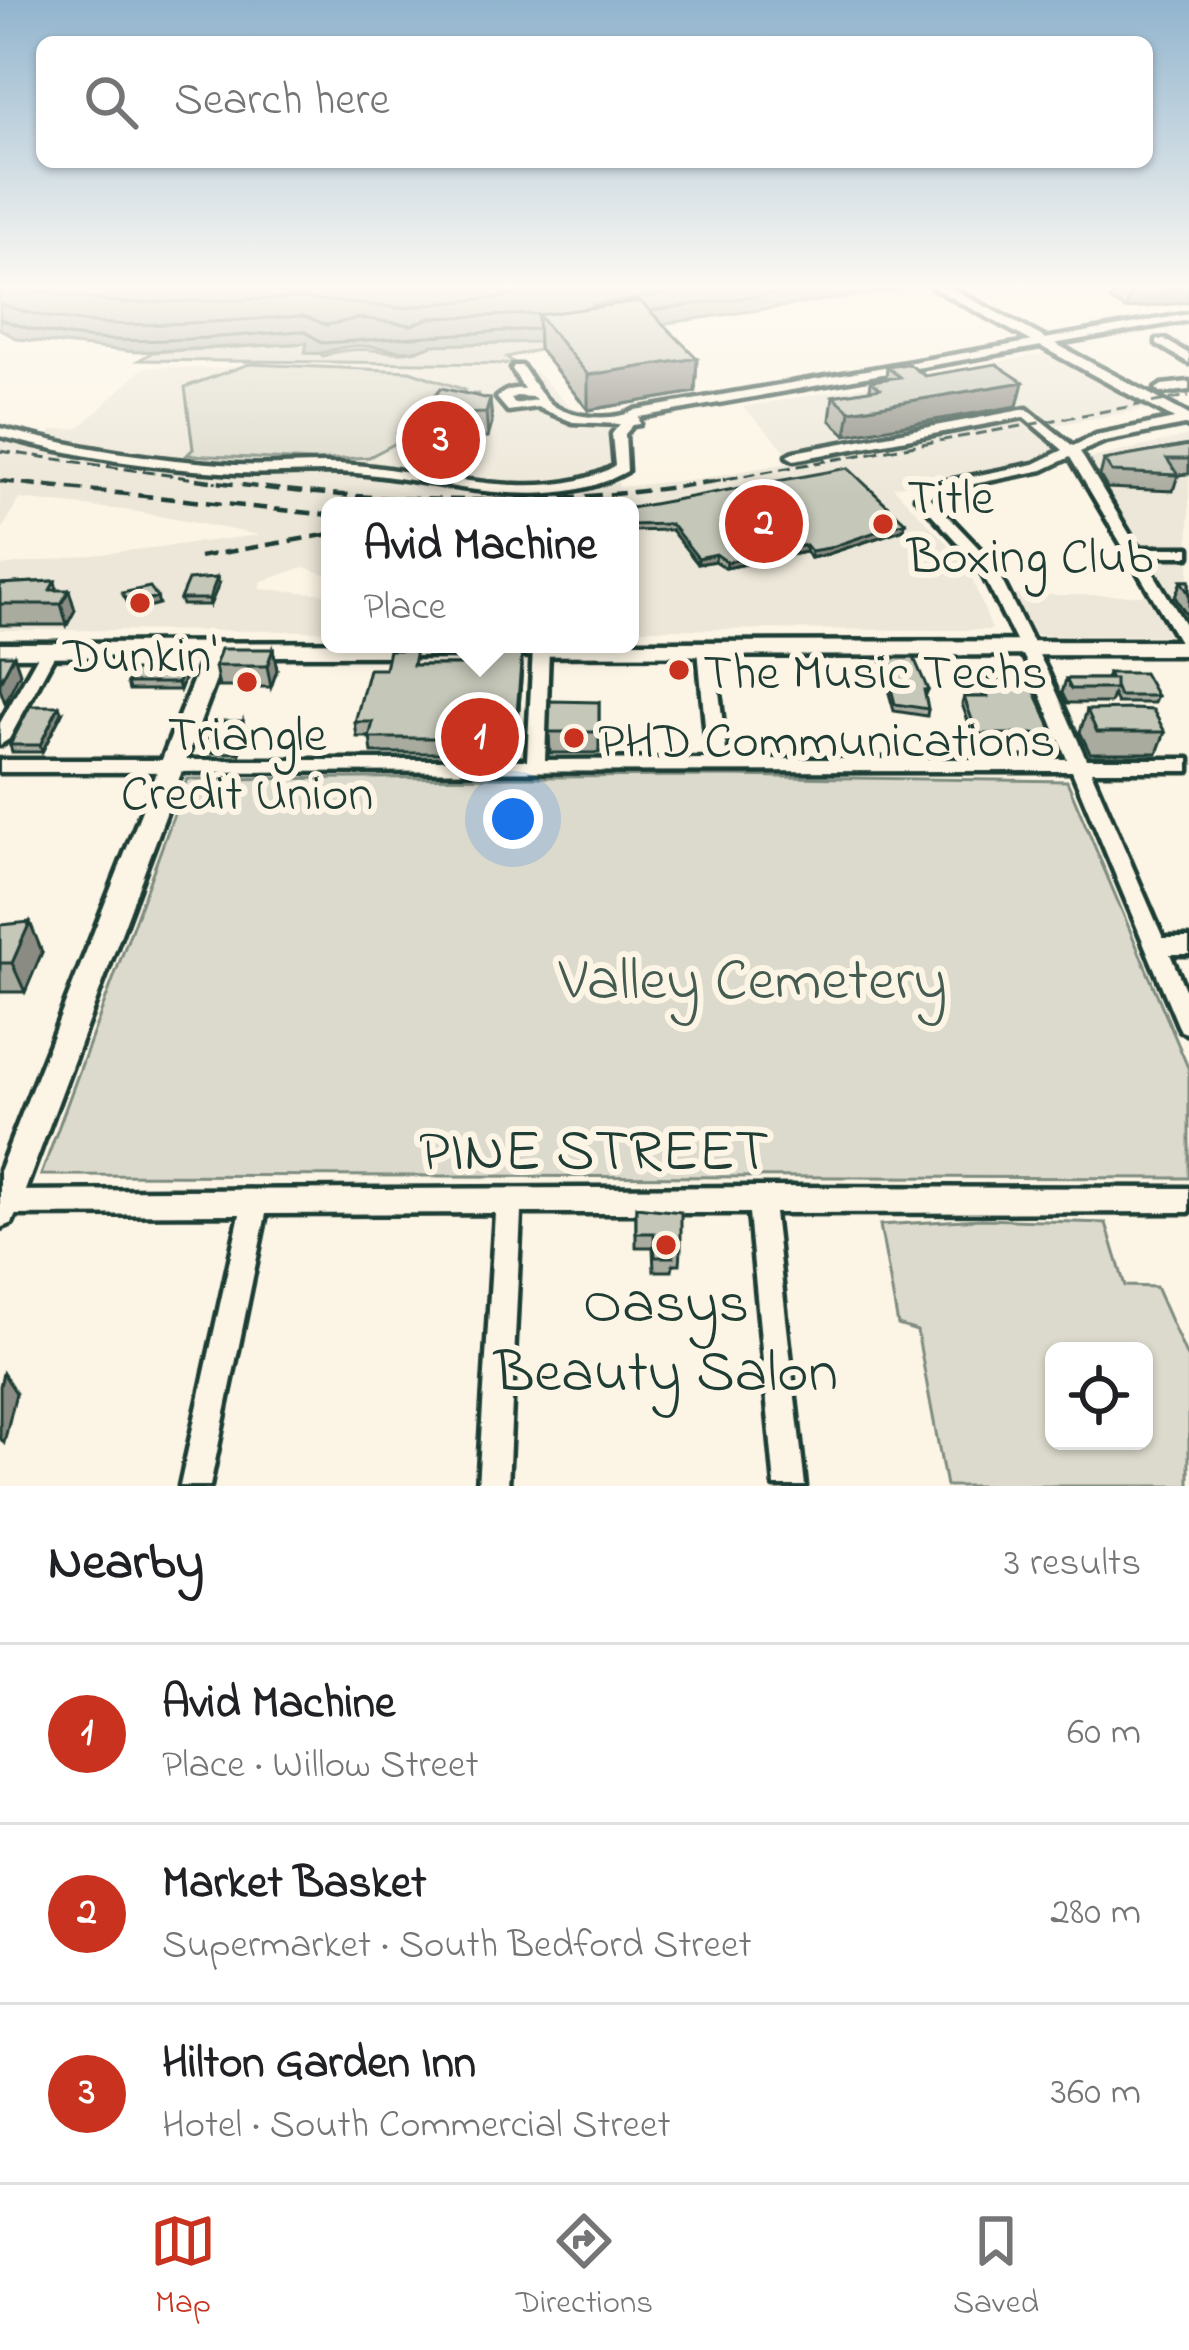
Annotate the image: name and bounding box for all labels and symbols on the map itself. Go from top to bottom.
pin: 3 [402,395,480,485]
place label: Title Boxing Club [905,463,1153,597]
pin: 2 [725,479,803,569]
marker: Title Boxing Club [870,511,896,537]
marker: Dunkin' [127,590,153,616]
place label: Dunkin' [61,621,217,696]
place label: The Music Techs [703,638,1047,713]
marker: The Music Techs [666,657,692,683]
marker: Triangle Credit Union [234,669,260,695]
pin: 1 [441,692,519,782]
place label: Triangle Credit Union [121,700,373,834]
place label: PHD Communications [598,706,1055,781]
marker: PHD Communications [561,725,587,751]
your location [483,789,543,849]
park label: Valley Cemetery [558,940,947,1027]
street label: PINE STREET [419,1111,769,1198]
marker: Oasys Beauty Salon [653,1232,679,1258]
place label: Oasys Beauty Salon [492,1263,838,1419]

